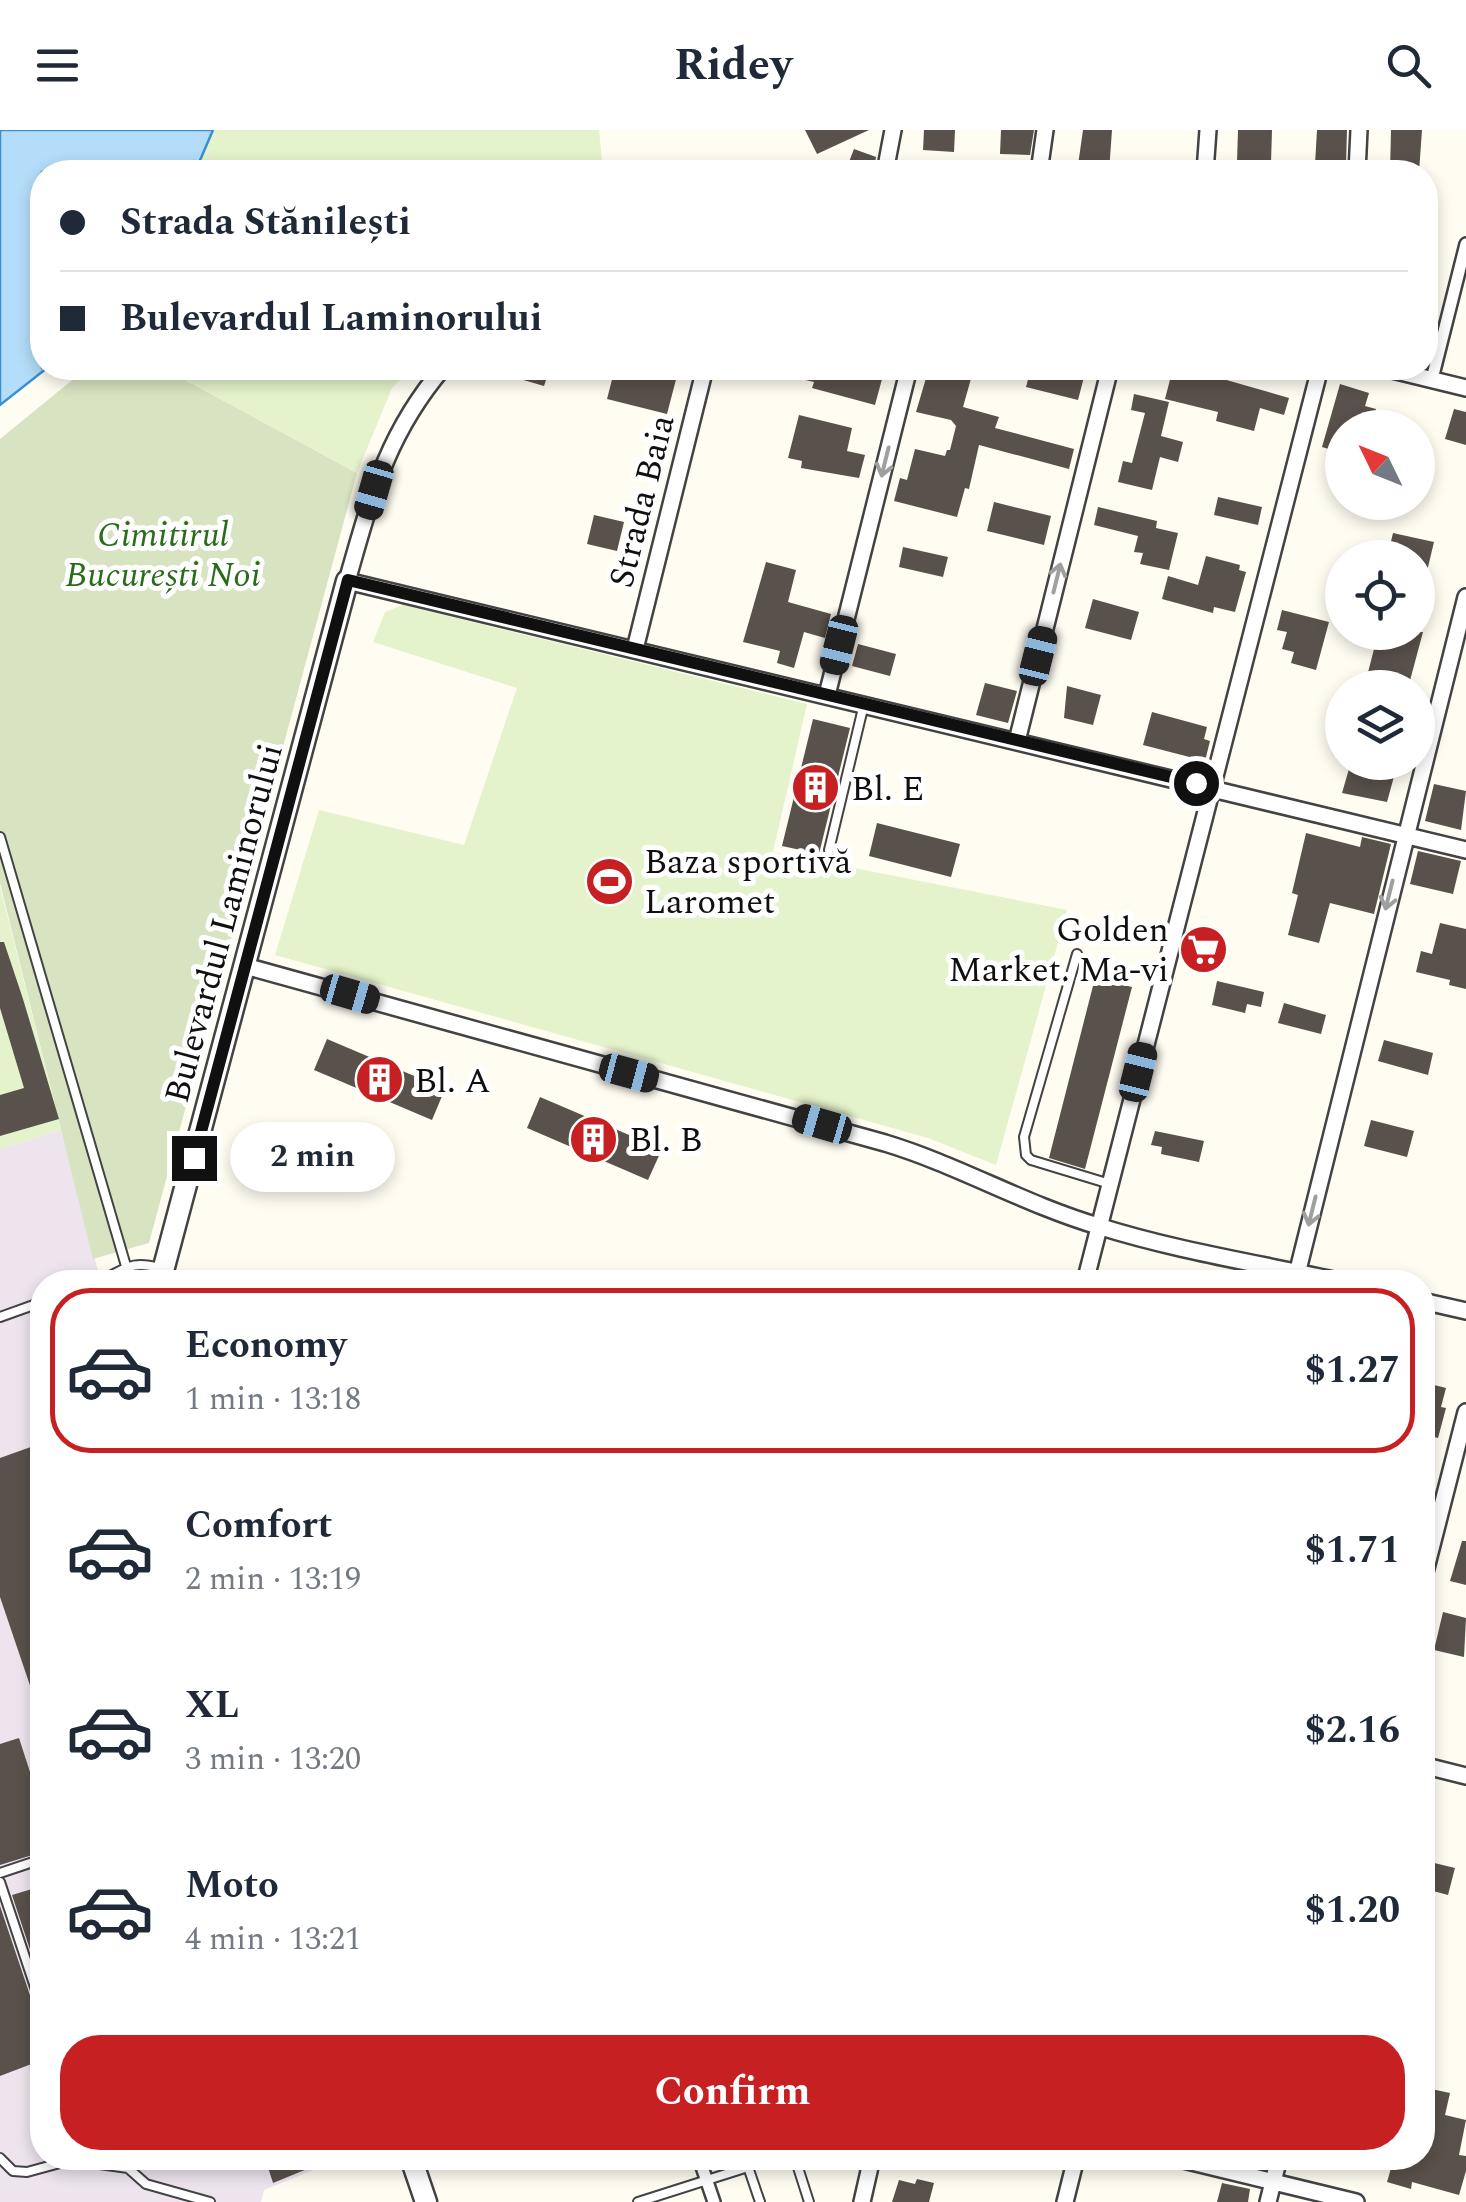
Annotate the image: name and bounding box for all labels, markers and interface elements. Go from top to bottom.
text: Ridey [674,31,792,100]
icon: menu [30,38,85,93]
icon: search [1381,38,1436,93]
text: Strada Stănilești [120,194,411,252]
text: Bulevardul Laminorului [120,290,542,348]
street label: Strada Baia [595,409,690,593]
north arrow [1325,410,1435,520]
map controls [1325,410,1435,780]
one-way arrow [875,445,893,477]
car [351,457,397,523]
park label: Cimitirul București Noi [65,509,261,602]
button: locate [1325,540,1435,650]
one-way arrow [1049,563,1068,594]
car [817,612,861,678]
car [1016,623,1060,689]
button: layers [1325,670,1435,780]
street label: Bulevardul Laminorului [151,738,298,1109]
route start [1174,761,1219,806]
building icon: Bl. E [790,762,842,814]
place label: Bl. E [851,763,924,816]
place label: Baza sportivă Laromet [644,836,852,929]
sports icon: Baza sportivă Laromet [583,855,635,907]
one-way arrow [1379,879,1398,910]
place label: Golden Market. Ma-vi [948,904,1169,997]
supermarket icon: Golden Market. Ma-vi [1178,923,1230,975]
car [317,971,383,1017]
car [1116,1039,1160,1105]
car [596,1051,662,1095]
building icon: Bl. A [353,1054,405,1106]
place label: Bl. A [414,1055,491,1108]
car [789,1101,855,1147]
building icon: Bl. B [568,1113,620,1165]
place label: Bl. B [629,1114,703,1167]
callout: 2 min [229,1123,394,1193]
text: 2 min [270,1132,355,1181]
route end [172,1136,217,1181]
one-way arrow [1302,1194,1320,1226]
text: Economy [185,1317,346,1375]
icon: car [65,1326,155,1416]
text: $1.27 [1305,1342,1400,1400]
text: 1 min · 13:18 [185,1375,361,1424]
text: Comfort [185,1497,332,1555]
icon: car [65,1506,155,1596]
text: $1.71 [1305,1522,1400,1580]
text: 2 min · 13:19 [185,1555,361,1604]
text: XL [185,1677,239,1735]
icon: car [65,1686,155,1776]
text: $2.16 [1305,1702,1400,1760]
text: 3 min · 13:20 [185,1735,361,1784]
text: Moto [185,1857,279,1915]
icon: car [65,1866,155,1956]
text: $1.20 [1305,1882,1400,1940]
text: 4 min · 13:21 [185,1915,361,1964]
button: Confirm [60,2035,1405,2150]

